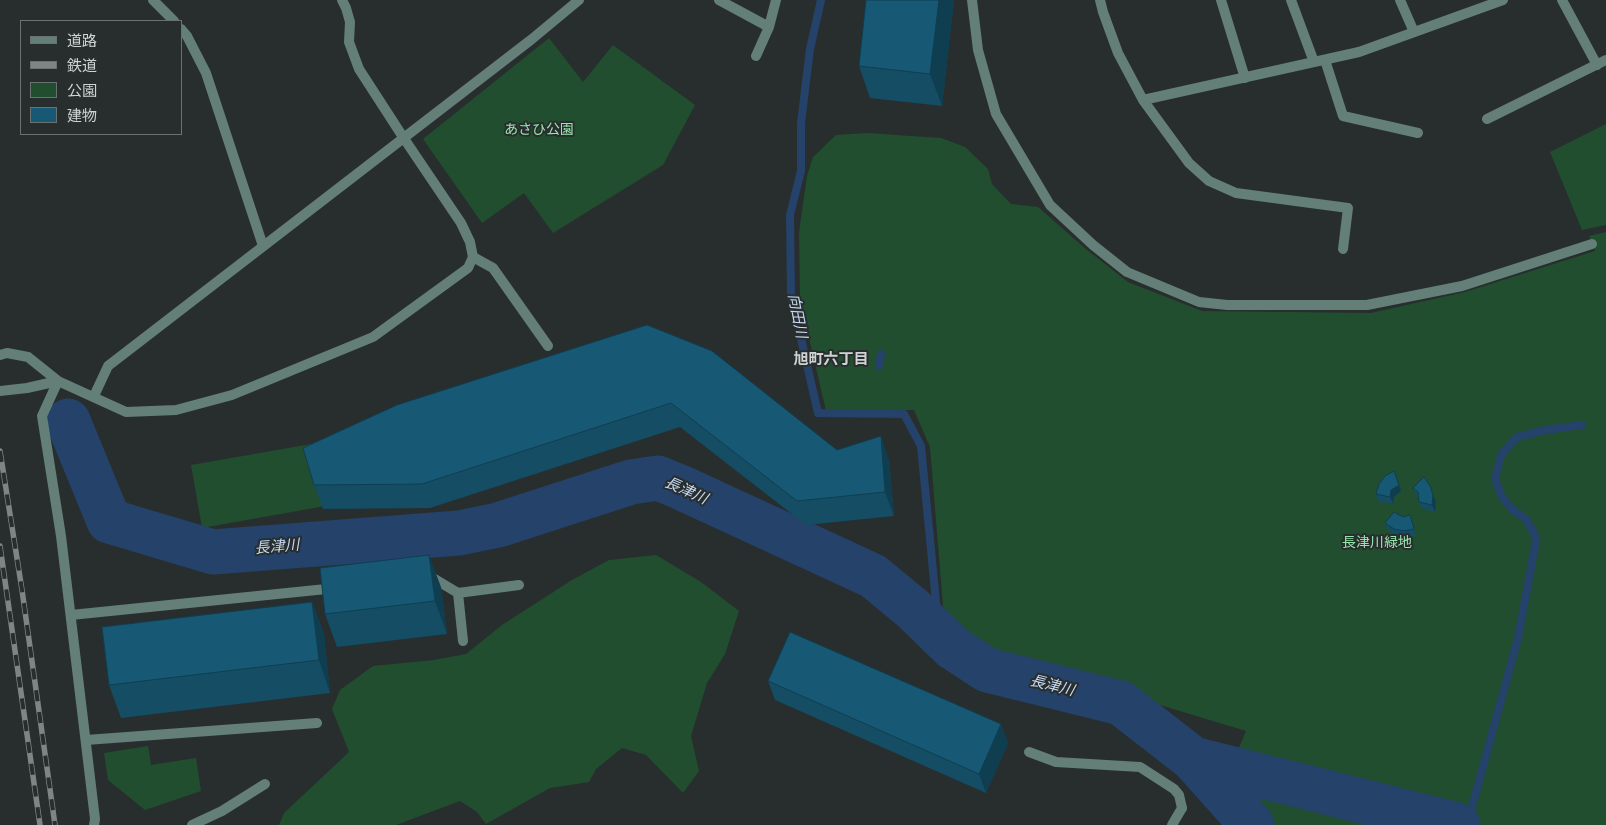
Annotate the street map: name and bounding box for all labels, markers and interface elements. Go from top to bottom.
legend [20,20,182,135]
text: 道路 [67,31,97,50]
text: 鉄道 [67,56,97,75]
text: 公園 [67,81,97,100]
text: 建物 [67,106,97,125]
park label: あさひ公園 [504,122,574,138]
water label: 向田川 [784,292,810,340]
district label: 旭町六丁目 [794,351,868,369]
water label: 長津川 [662,474,710,508]
park label: 長津川緑地 [1342,535,1412,551]
water label: 長津川 [254,536,300,558]
water label: 長津川 [1028,672,1076,700]

